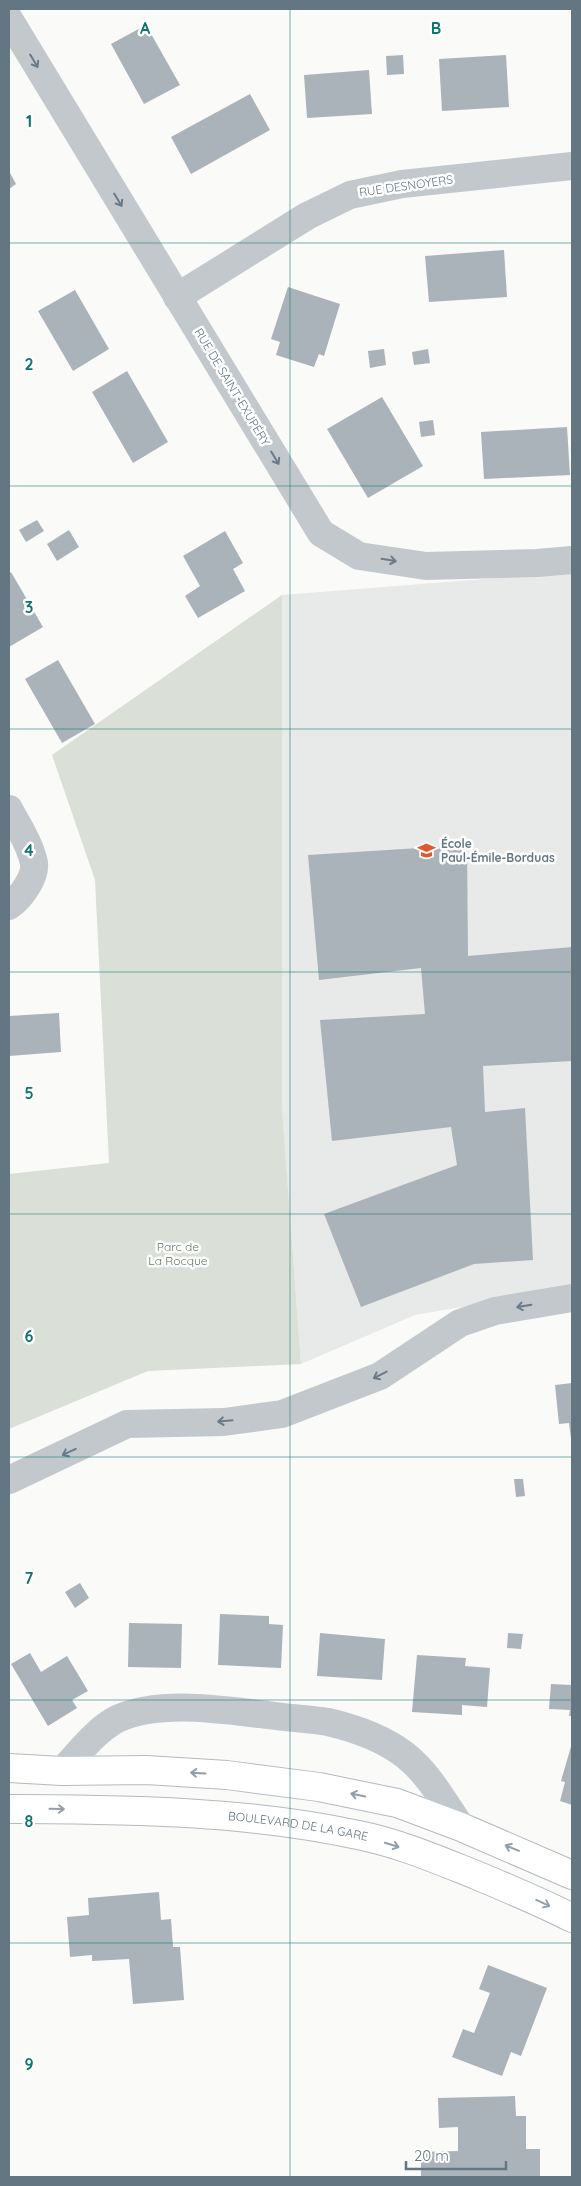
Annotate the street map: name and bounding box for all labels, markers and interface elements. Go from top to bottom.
text: A [140,18,151,38]
text: B [431,18,441,38]
one-way arrow [29,53,39,67]
text: 1 [26,111,32,131]
street label: RUE DESNOYERS [358,171,454,200]
one-way arrow [114,192,124,206]
street label: RUE DE SAINT-EXUPÉRY [191,325,274,449]
text: 2 [24,354,34,374]
one-way arrow [271,451,281,465]
one-way arrow [381,556,397,566]
text: 3 [25,597,33,617]
place label: École Paul-Émile-Borduas [441,836,555,865]
text: 4 [24,840,34,860]
school or university icon: École Paul-Émile-Borduas [417,841,437,861]
text: 5 [24,1083,34,1103]
park label: Parc de La Rocque [148,1239,208,1268]
one-way arrow [517,1302,533,1312]
text: 6 [25,1326,34,1346]
one-way arrow [372,1370,387,1380]
one-way arrow [217,1417,233,1426]
one-way arrow [62,1448,77,1457]
text: 7 [25,1568,34,1588]
one-way arrow [190,1768,206,1777]
one-way arrow [351,1790,367,1799]
one-way arrow [49,1804,65,1814]
street label: BOULEVARD DE LA GARE [228,1808,370,1844]
text: 8 [25,1811,34,1831]
one-way arrow [383,1840,399,1850]
one-way arrow [505,1843,520,1853]
one-way arrow [535,1899,550,1908]
text: 9 [24,2054,34,2074]
scale bar [406,2138,506,2170]
text: 20 m [414,2146,449,2165]

